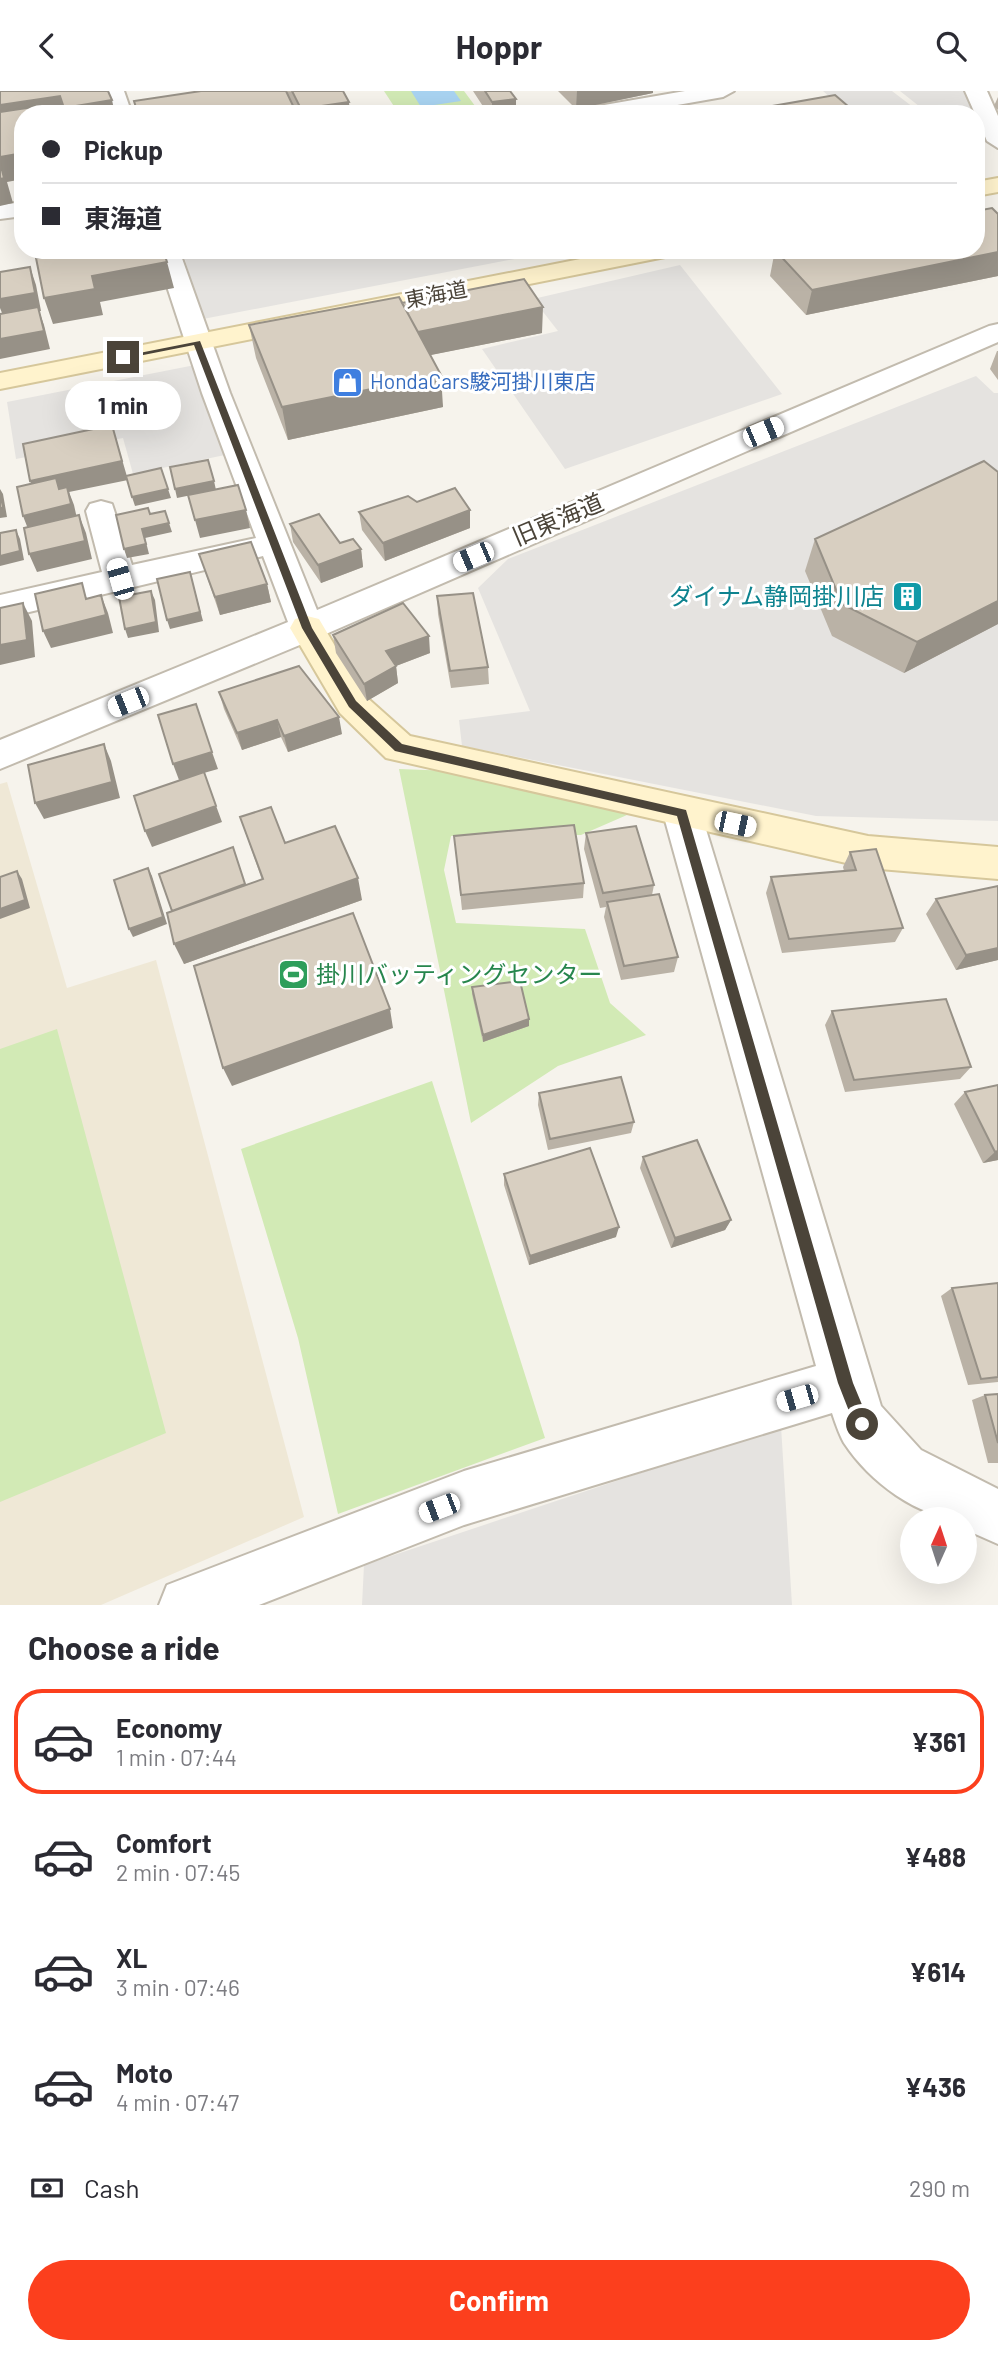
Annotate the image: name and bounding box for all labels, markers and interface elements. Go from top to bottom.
icon: back [28,27,66,65]
text: Hoppr [456,27,542,65]
icon: search [932,27,970,65]
text: Pickup [84,134,163,165]
text: 東海道 [84,202,162,233]
street label: 東海道 [402,275,469,312]
route end [107,341,139,373]
shop icon: HondaCars駿河掛川東店 [330,365,364,399]
place label: HondaCars駿河掛川東店 [370,368,596,393]
callout: 1 min [65,381,181,431]
text: 1 min [98,391,148,419]
car [740,414,787,450]
street label: 旧東海道 [508,487,607,551]
car [450,539,497,575]
car [105,556,136,602]
building icon: ダイナム静岡掛川店 [890,580,924,614]
place label: ダイナム静岡掛川店 [669,581,884,610]
car [105,684,152,720]
car [713,809,758,839]
sports icon: 掛川バッティングセンター [276,958,310,992]
place label: 掛川バッティングセンター [316,959,603,988]
car [774,1382,821,1414]
route start [846,1408,878,1440]
car [416,1491,463,1525]
north arrow [900,1507,976,1584]
map controls [900,1507,977,1584]
text: Choose a ride [28,1628,220,1666]
icon: car [32,1710,95,1773]
text: Economy [116,1712,222,1743]
text: ¥361 [911,1726,966,1757]
text: 1 min · 07:44 [116,1743,237,1771]
icon: car [32,1825,95,1888]
text: Comfort [116,1827,212,1858]
text: ¥488 [904,1841,966,1872]
text: 2 min · 07:45 [116,1858,240,1886]
icon: car [32,1940,95,2003]
text: XL [116,1942,147,1973]
text: ¥614 [909,1956,966,1987]
text: 3 min · 07:46 [116,1973,240,2001]
icon: car [32,2055,95,2118]
text: Moto [116,2057,173,2088]
text: ¥436 [904,2071,966,2102]
text: 4 min · 07:47 [116,2088,239,2116]
icon: cash [28,2169,66,2207]
text: Cash [84,2172,139,2203]
text: 290 m [909,2174,970,2202]
button: Confirm [28,2260,970,2340]

